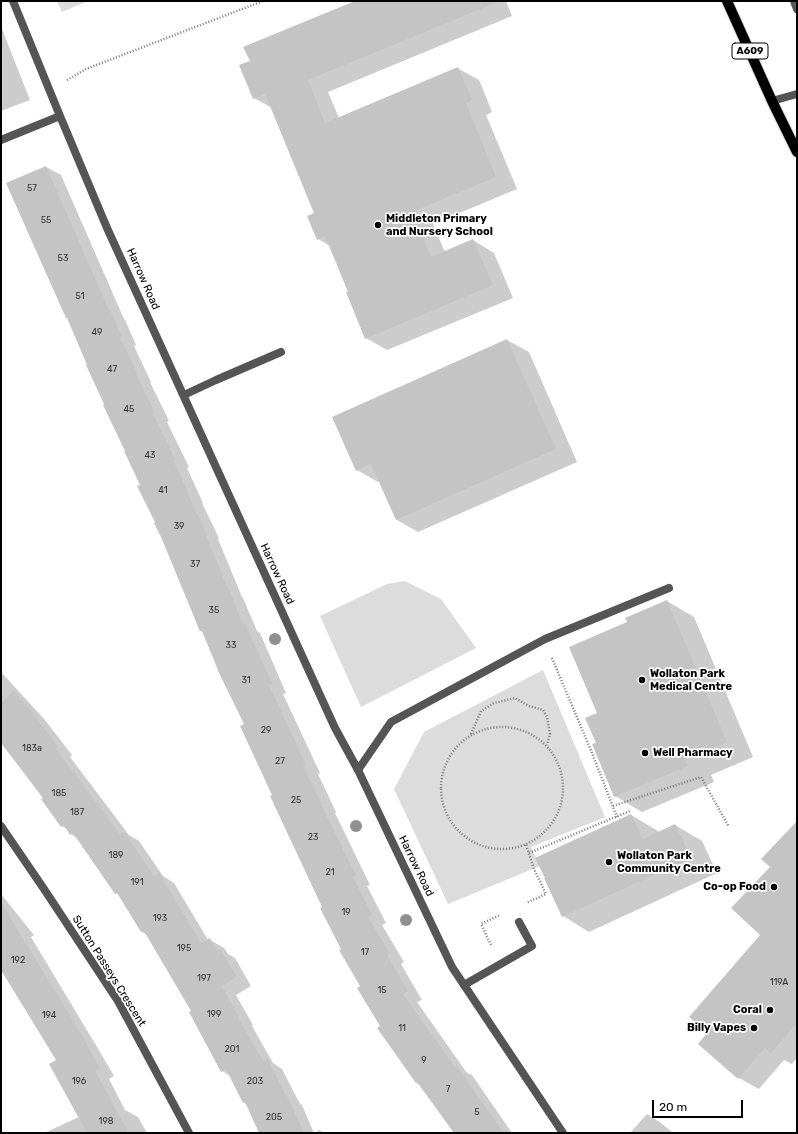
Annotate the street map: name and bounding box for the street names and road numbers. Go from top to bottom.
road number: A609 [732,43,768,59]
street label: Harrow Road [124,246,162,312]
street label: Harrow Road [257,541,297,607]
street label: Harrow Road [396,833,436,899]
street label: Sutton Passeys Crescent [69,913,149,1029]

